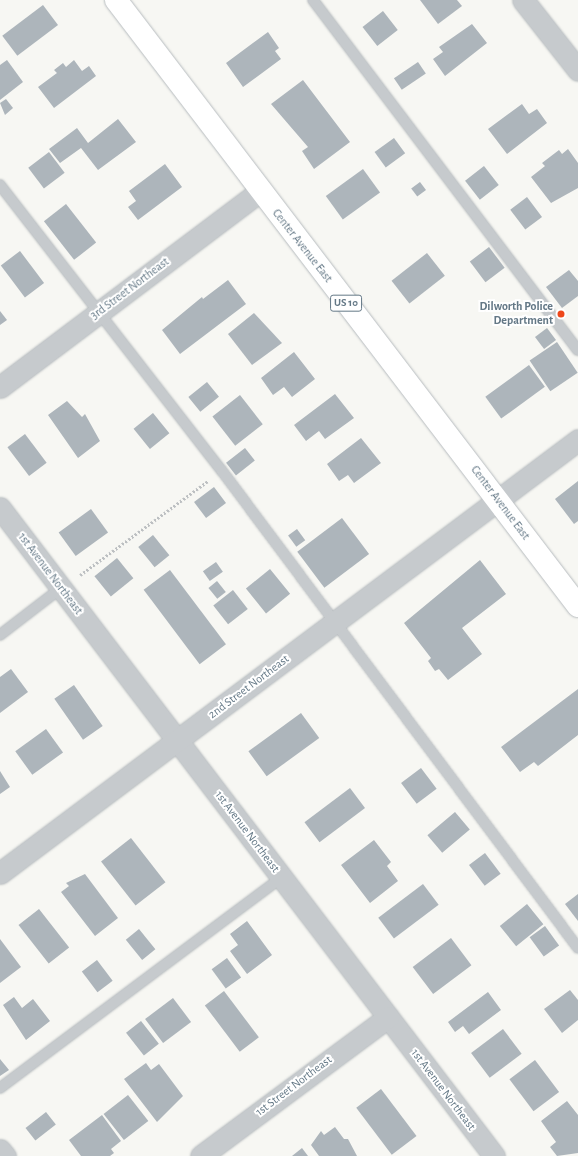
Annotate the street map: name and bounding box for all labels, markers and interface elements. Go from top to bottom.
street label: Center Avenue East [269,206,335,286]
street label: 3rd Street Northeast [88,255,172,323]
road number: US 10 [330,294,362,312]
place label: Dilworth Police Department [480,300,553,328]
marker: Dilworth Police Department [556,309,566,319]
street label: Center Avenue East [467,463,533,543]
street label: 1st Avenue Northeast [15,530,85,618]
street label: 2nd Street Northeast [206,652,292,722]
street label: 1st Avenue Northeast [212,788,282,876]
street label: 1st Avenue Northeast [408,1046,478,1134]
street label: 1st Street Northeast [253,1053,335,1119]

